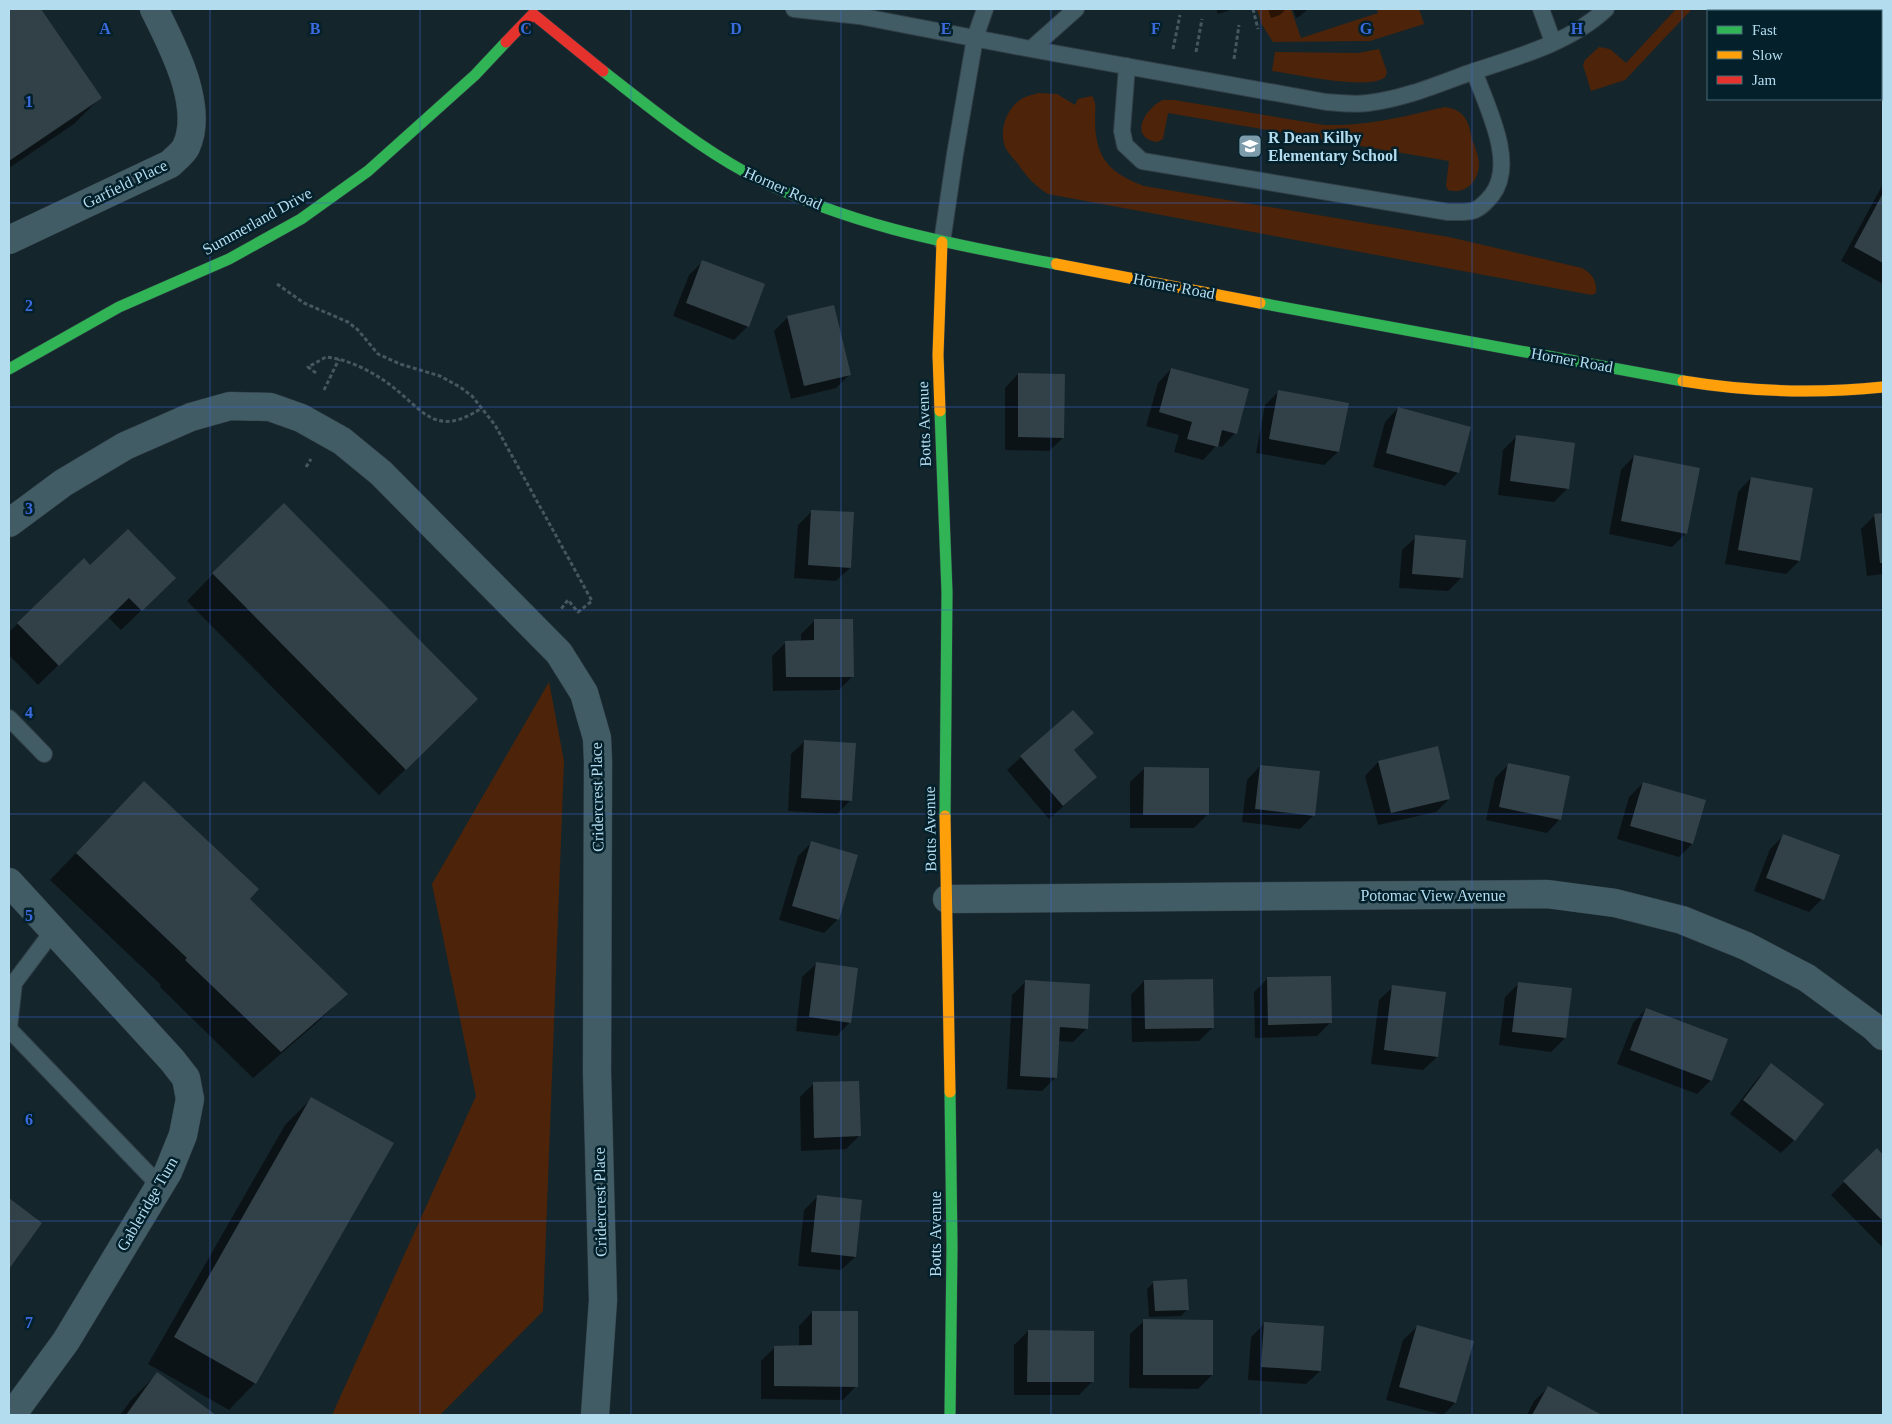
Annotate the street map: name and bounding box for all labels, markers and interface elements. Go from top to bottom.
legend [1707,10,1882,100]
text: A [99,20,111,37]
text: B [310,20,321,37]
text: C [520,20,532,37]
text: D [730,20,742,37]
text: E [941,20,951,37]
text: F [1151,20,1161,37]
text: G [1360,20,1373,37]
text: H [1571,20,1584,37]
text: Fast [1752,22,1778,38]
text: Slow [1752,47,1783,63]
text: Jam [1752,72,1776,88]
text: 1 [25,93,33,110]
place label: R Dean Kilby Elementary School [1268,129,1398,165]
school or university icon: R Dean Kilby Elementary School [1237,133,1263,159]
street label: Garfield Place [80,156,170,212]
street label: Horner Road [742,163,824,213]
street label: Summerland Drive [199,184,315,258]
street label: Horner Road [1132,270,1216,302]
text: 2 [25,297,33,314]
street label: Horner Road [1530,344,1614,376]
street label: Botts Avenue [914,381,934,467]
text: 3 [25,500,33,517]
text: 4 [25,704,33,721]
street label: Cridercrest Place [588,742,606,852]
street label: Botts Avenue [921,786,939,872]
street label: Potomac View Avenue [1360,887,1506,904]
text: 5 [25,907,33,924]
text: 6 [25,1111,33,1128]
street label: Cridercrest Place [591,1147,609,1257]
street label: Gableridge Turn [113,1154,182,1254]
street label: Botts Avenue [927,1191,944,1277]
text: 7 [25,1314,33,1331]

